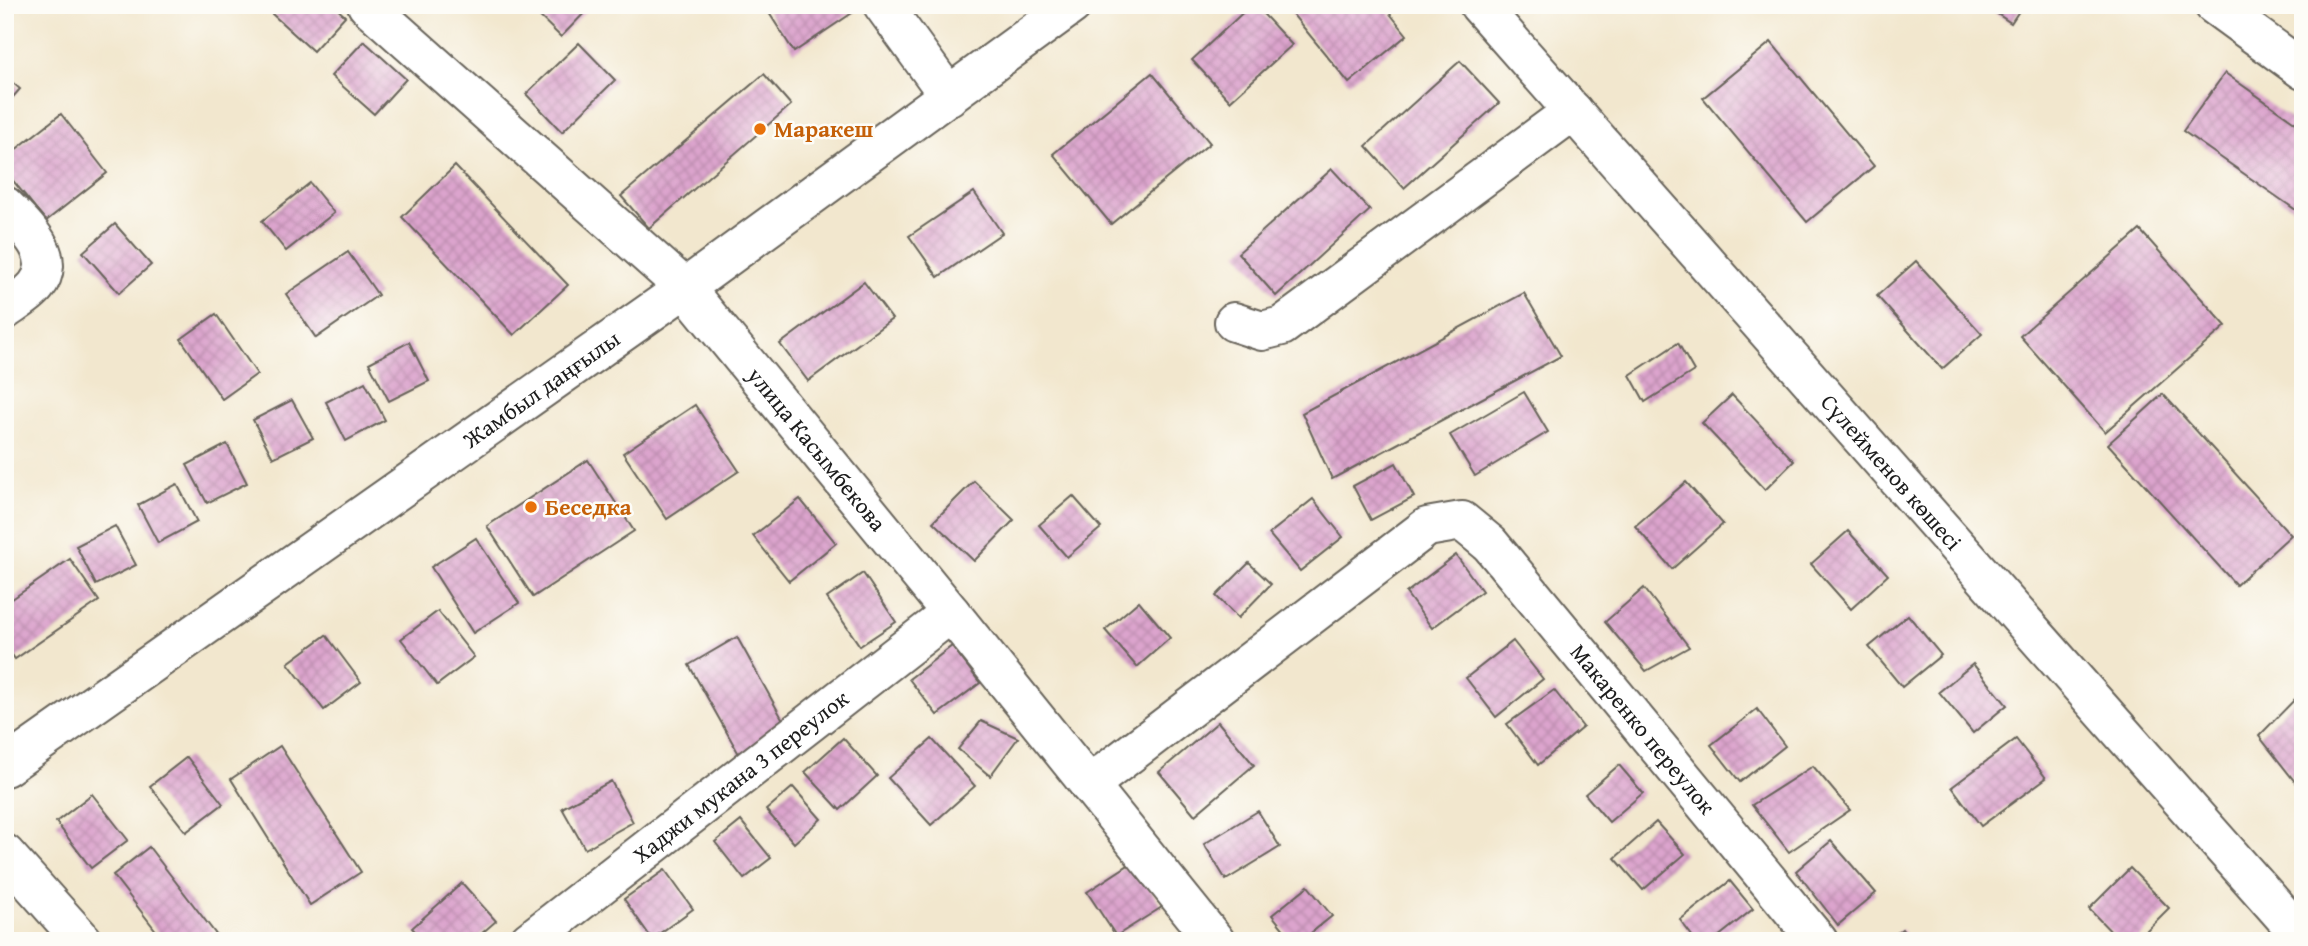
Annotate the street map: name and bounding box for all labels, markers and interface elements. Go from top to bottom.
place label: Маракеш [774,112,874,145]
marker: Маракеш [752,121,768,137]
street label: Жамбыл даңғылы [455,322,626,456]
street label: улица Касымбекова [739,359,895,538]
street label: Сүлейменов көшесі [1814,386,1970,557]
place label: Беседка [545,490,632,523]
marker: Беседка [523,499,539,515]
street label: Макаренко переулок [1563,636,1724,821]
street label: Хаджи мукана 3 переулок [625,682,855,871]

